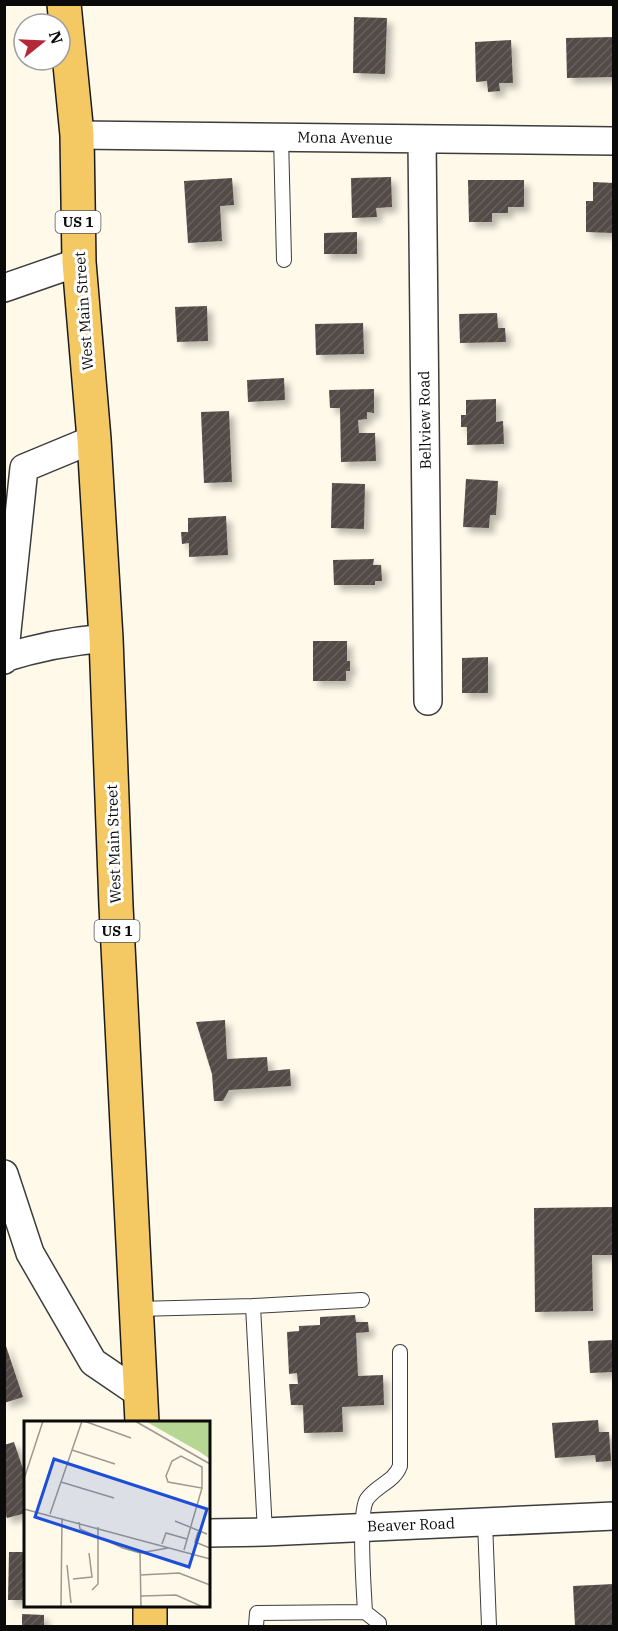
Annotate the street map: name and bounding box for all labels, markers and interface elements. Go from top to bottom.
north arrow [12,12,72,72]
text: N [45,28,68,46]
street label: Mona Avenue [297,127,393,148]
road number: US 1 [56,211,100,233]
street label: West Main Street [70,251,97,371]
street label: Bellview Road [414,370,435,470]
street label: West Main Street [102,784,125,904]
road number: US 1 [94,920,140,942]
inset map [24,1421,210,1607]
street label: Beaver Road [367,1513,455,1536]

